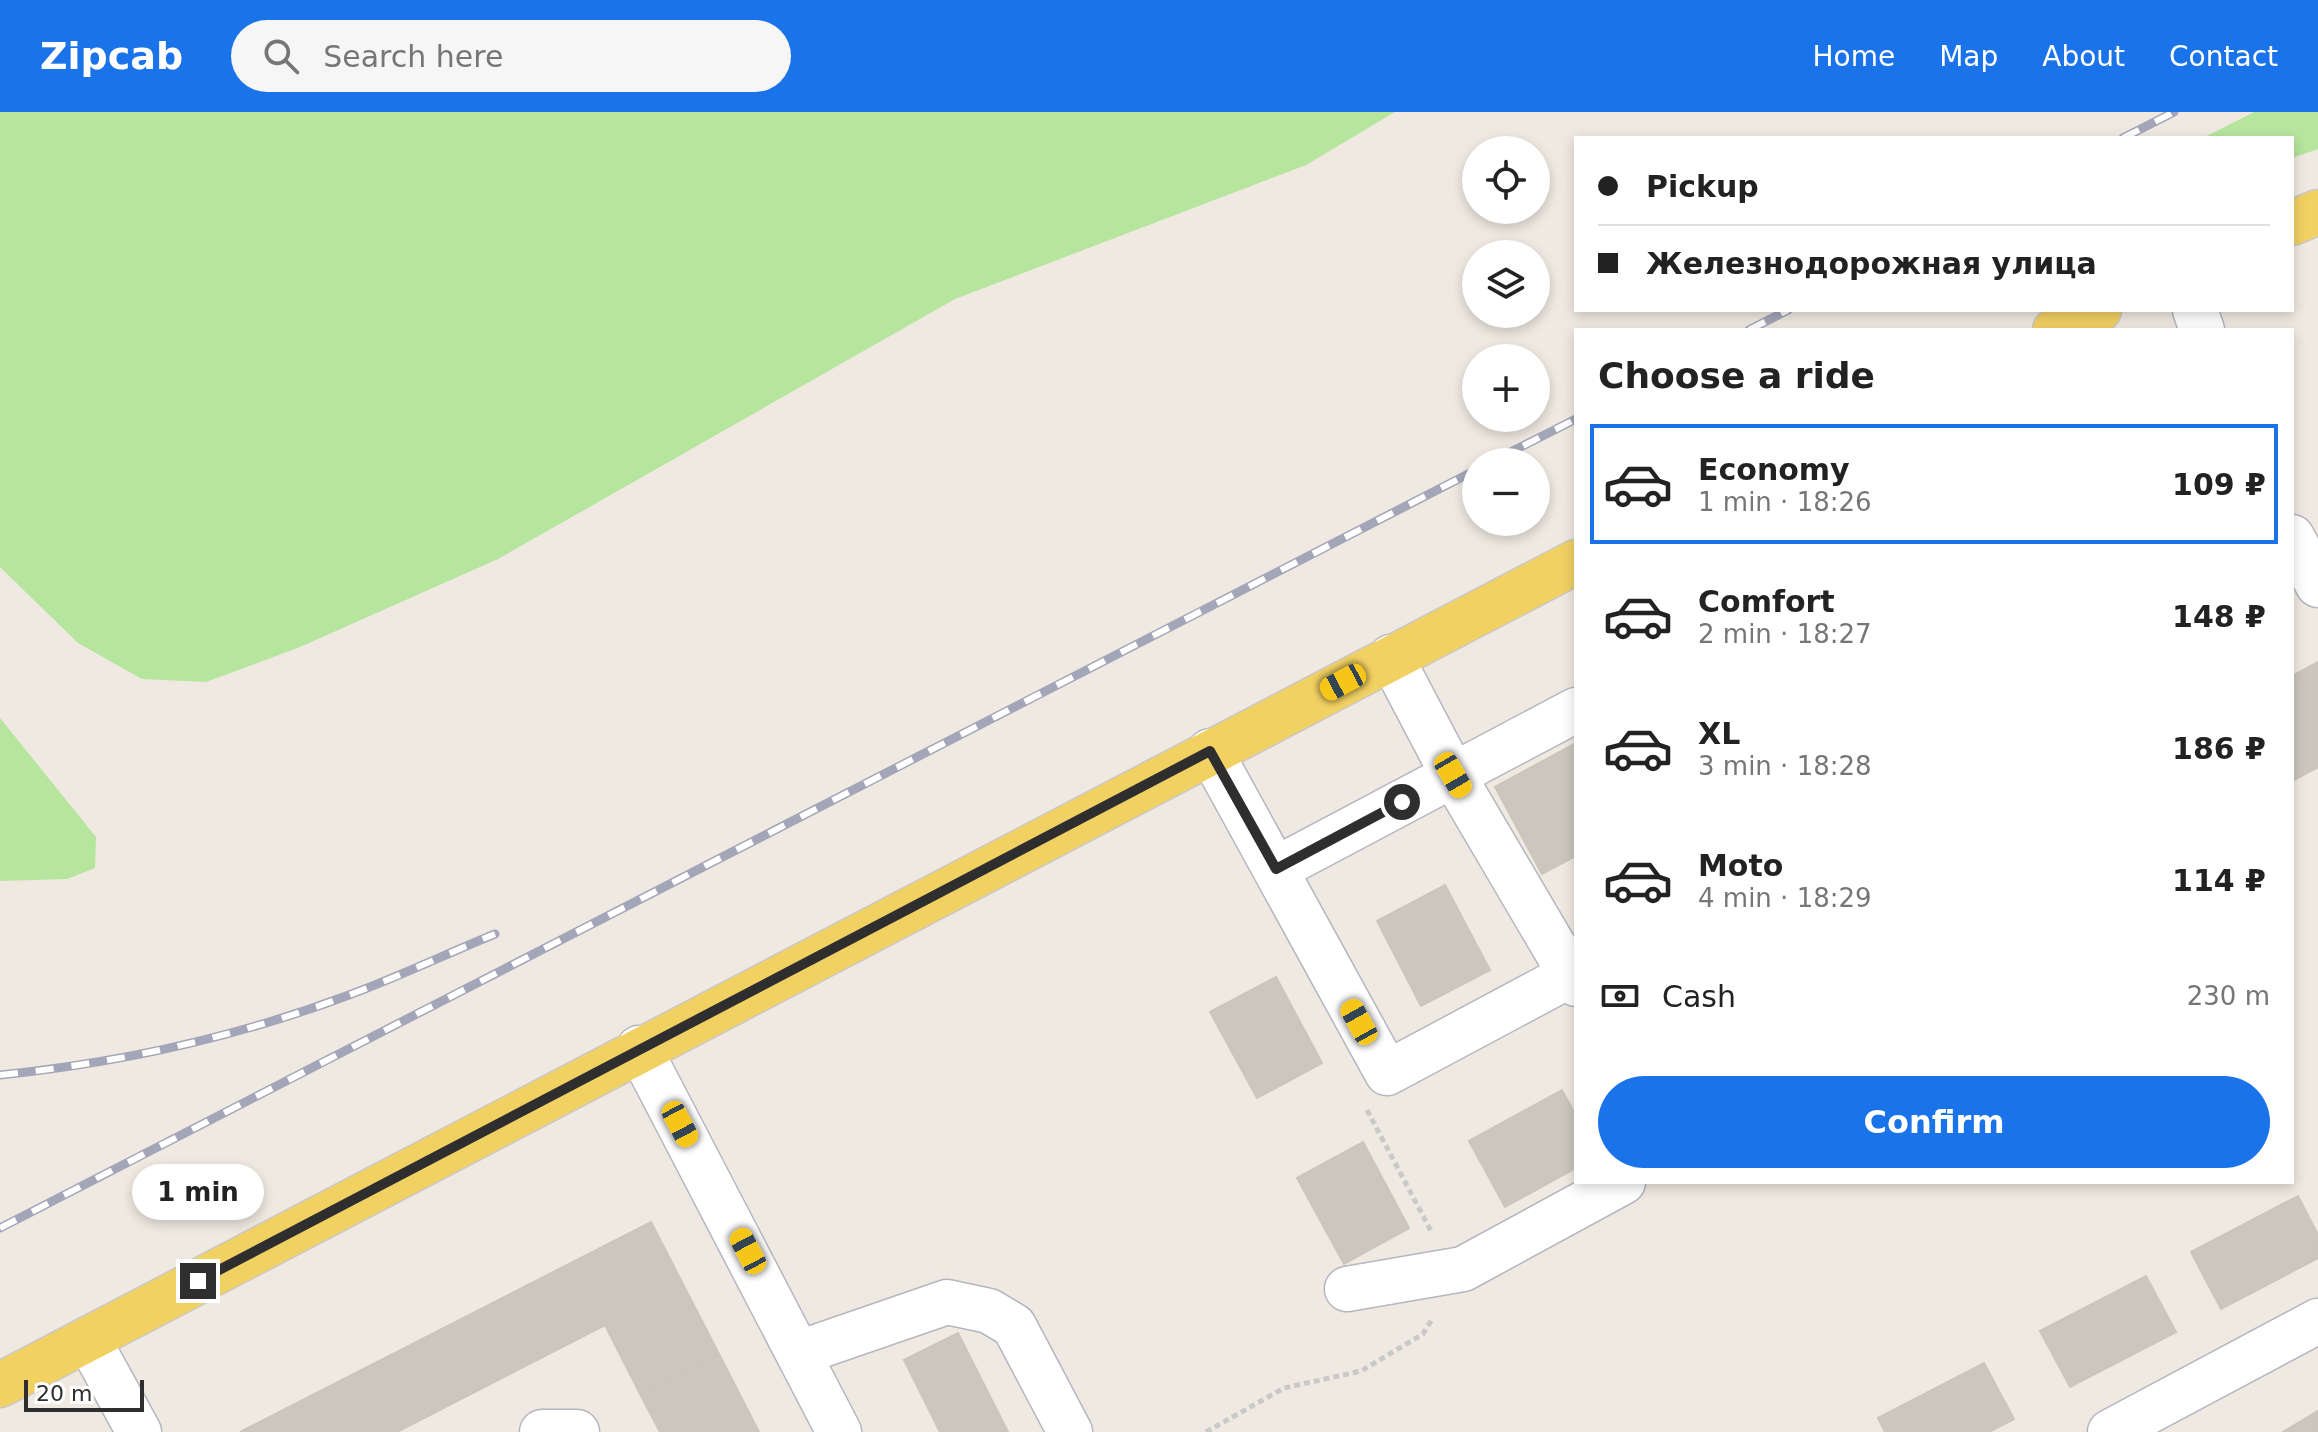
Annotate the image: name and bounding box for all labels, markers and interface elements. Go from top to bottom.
search box [231,20,791,92]
text: Zipcab [40,34,183,78]
icon: search [259,34,303,78]
text: Search here [323,39,503,74]
text: Home [1812,40,1895,73]
text: Map [1939,40,1998,73]
text: About [2042,40,2125,73]
text: Contact [2169,40,2278,73]
map controls [1462,136,1550,536]
button: locate [1462,136,1550,224]
text: Pickup [1646,169,1759,204]
button: layers [1462,240,1550,328]
text: Железнодорожная улица [1646,246,2097,281]
button: + [1462,344,1550,432]
text: Choose a ride [1598,355,1875,396]
button: − [1462,448,1550,536]
icon: car [1602,448,1674,520]
text: Economy [1698,452,1850,487]
text: 109 ₽ [2172,467,2266,502]
text: 1 min · 18:26 [1698,487,1872,517]
icon: car [1602,580,1674,652]
text: Comfort [1698,584,1835,619]
text: 148 ₽ [2172,599,2266,634]
text: 2 min · 18:27 [1698,619,1872,649]
car [1316,660,1370,704]
icon: car [1602,712,1674,784]
text: XL [1698,716,1740,751]
text: 186 ₽ [2172,731,2266,766]
car [1431,748,1475,802]
text: 3 min · 18:28 [1698,751,1872,781]
route start [1384,784,1420,820]
icon: car [1602,844,1674,916]
text: Moto [1698,848,1783,883]
text: 114 ₽ [2172,863,2266,898]
text: 4 min · 18:29 [1698,883,1872,913]
icon: cash [1598,974,1642,1018]
text: Cash [1662,979,1736,1014]
text: 230 m [2187,981,2270,1011]
car [1337,995,1381,1049]
button: Confirm [1598,1076,2270,1168]
car [658,1097,702,1151]
callout: 1 min [132,1165,264,1221]
text: 1 min [157,1177,239,1207]
car [726,1224,770,1278]
route end [180,1263,216,1299]
scale bar [24,1376,144,1412]
text: 20 m [36,1381,92,1406]

